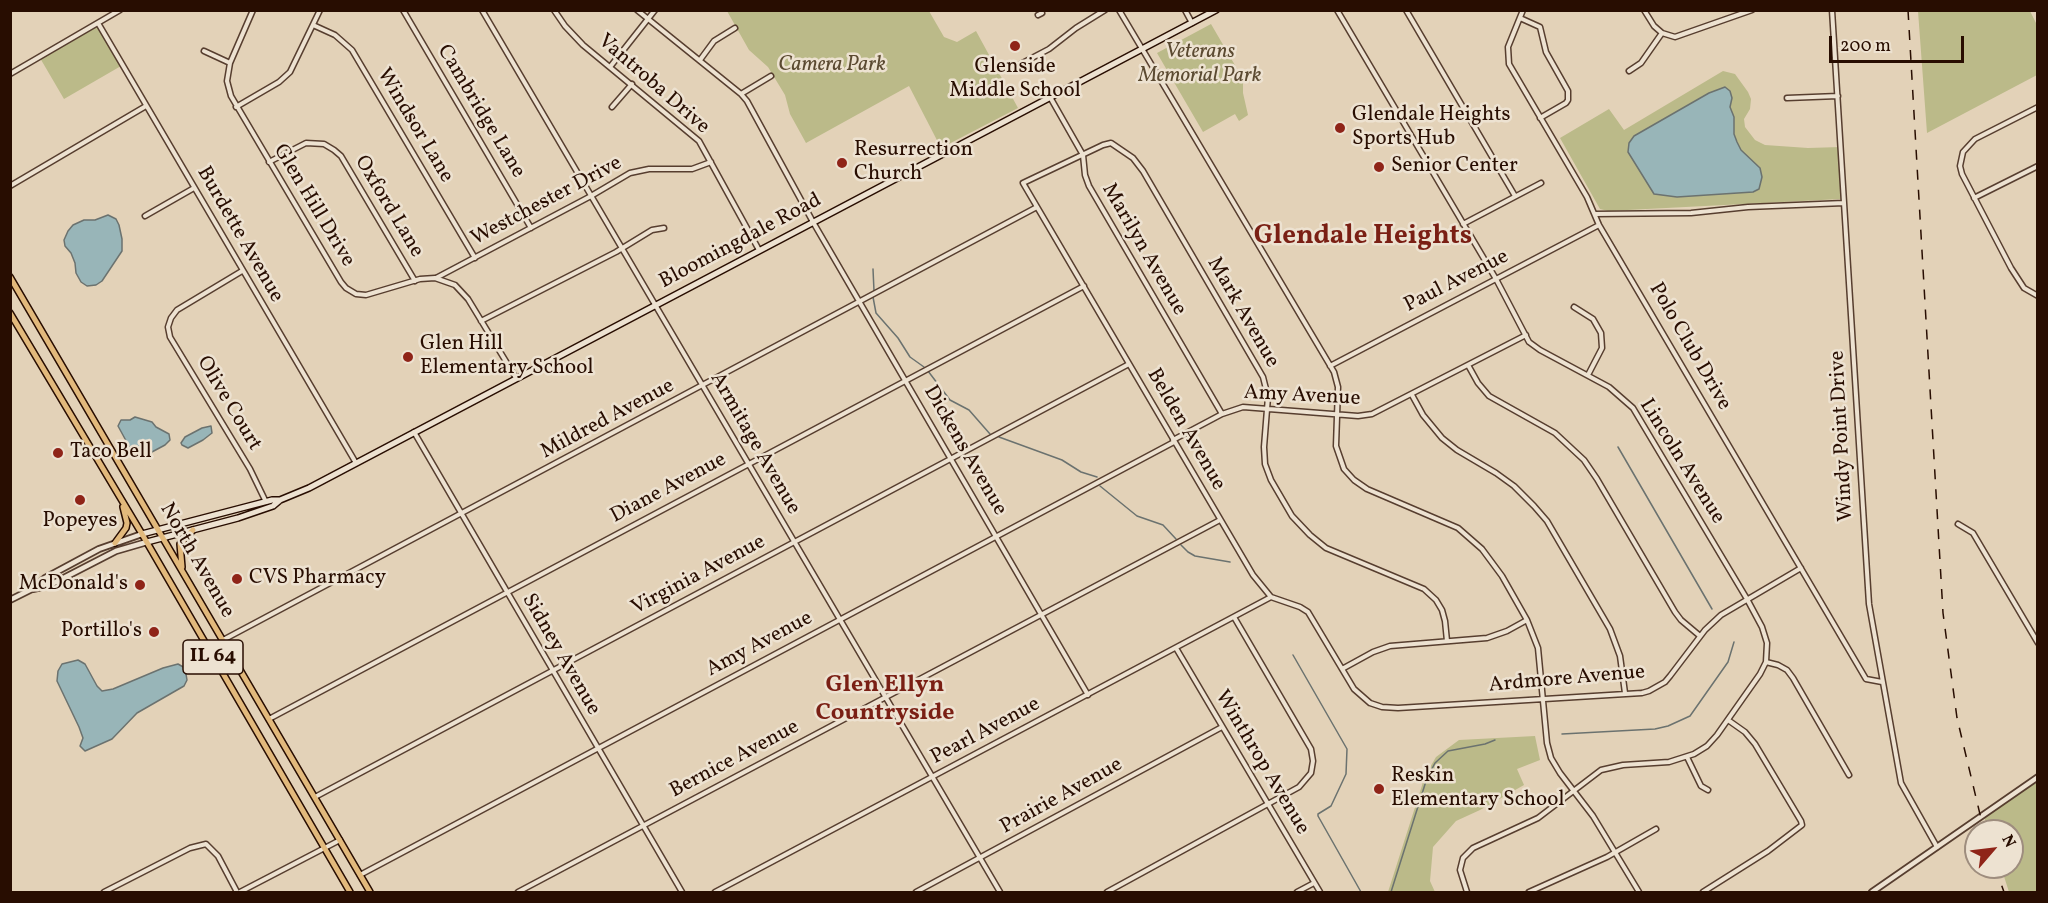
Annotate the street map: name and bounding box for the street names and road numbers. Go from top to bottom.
street label: Vantroba Drive [592,30,714,140]
street label: Cambridge Lane [430,41,530,183]
street label: Windsor Lane [370,64,458,188]
street label: Glen Hill Drive [267,140,359,272]
street label: Oxford Lane [348,152,428,262]
street label: Westchester Drive [467,152,627,252]
street label: Burdette Avenue [190,163,288,307]
street label: Marilyn Avenue [1095,180,1191,320]
street label: Bloomingdale Road [656,189,826,295]
street label: Paul Avenue [1401,245,1513,319]
street label: Mark Avenue [1200,253,1284,373]
street label: Polo Club Drive [1642,279,1736,415]
street label: Windy Point Drive [1826,350,1860,522]
street label: Olive Court [190,352,266,456]
street label: Belden Avenue [1140,365,1230,495]
street label: Armitage Avenue [703,368,805,520]
street label: Mildred Avenue [537,374,679,466]
street label: Dickens Avenue [917,381,1011,521]
street label: Amy Avenue [1243,381,1361,413]
street label: Lincoln Avenue [1633,395,1729,529]
street label: Diane Avenue [607,448,731,530]
street label: North Avenue [153,499,239,623]
street label: Virginia Avenue [628,530,770,622]
street label: Sidney Avenue [515,590,605,720]
street label: Amy Avenue [703,606,817,684]
road number: IL 64 [183,640,243,674]
street label: Ardmore Avenue [1488,661,1646,699]
street label: Winthrop Avenue [1208,686,1314,840]
street label: Pearl Avenue [927,693,1045,771]
street label: Bernice Avenue [666,715,804,805]
street label: Prairie Avenue [997,753,1127,841]

